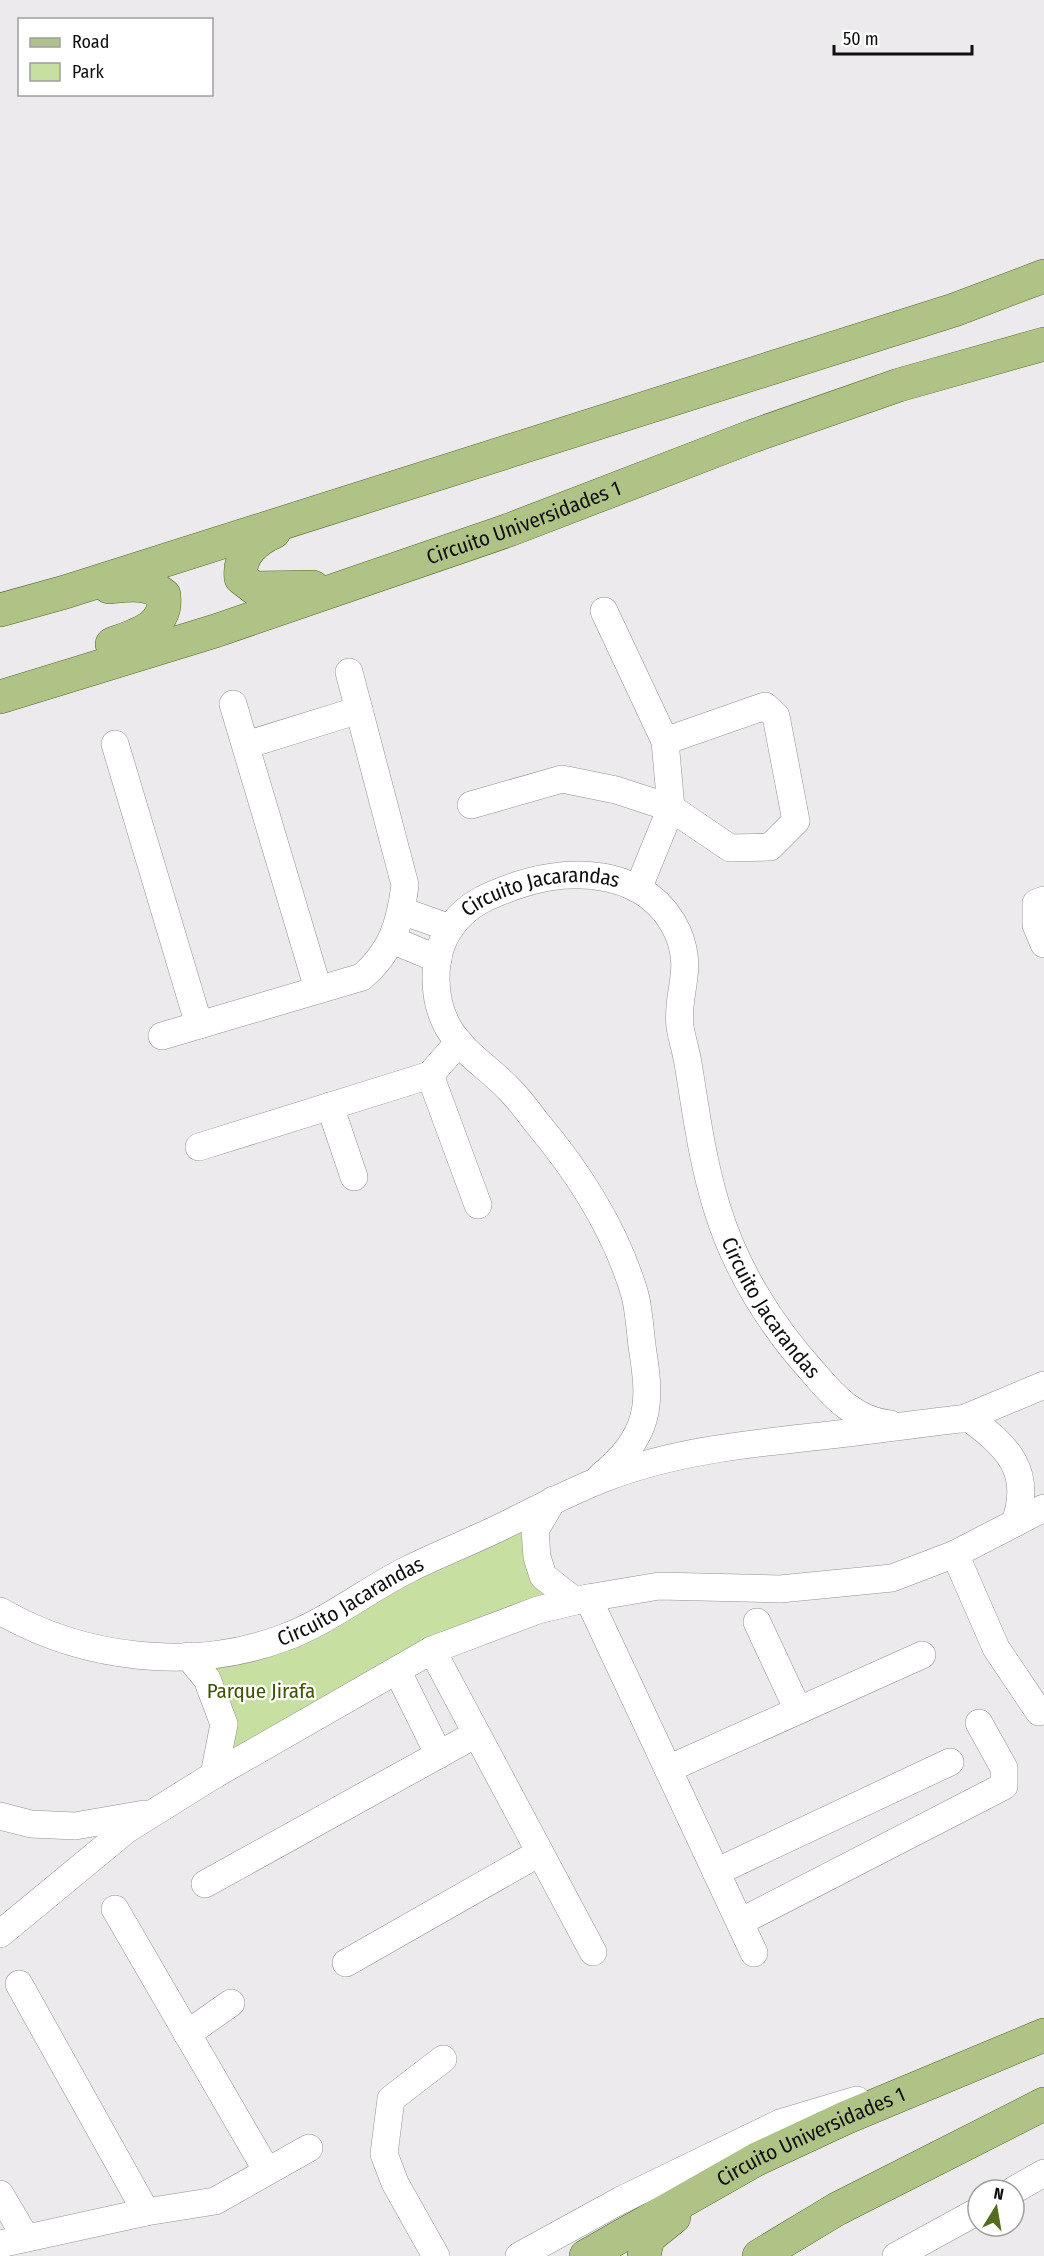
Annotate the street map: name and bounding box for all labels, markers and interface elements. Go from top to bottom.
legend [18,18,213,96]
scale bar [834,18,972,56]
text: 50 m [843,28,879,50]
text: Road [72,31,109,53]
text: Park [72,61,105,83]
street label: Circuito Universidades 1 [423,475,625,570]
street label: Circuito Jacarandas [456,862,623,922]
street label: Circuito Jacarandas [716,1233,826,1384]
street label: Circuito Jacarandas [274,1551,428,1652]
park label: Parque Jirafa [207,1678,315,1704]
street label: Circuito Universidades 1 [712,2081,909,2192]
north arrow [966,2178,1026,2238]
text: N [992,2184,1005,2204]

